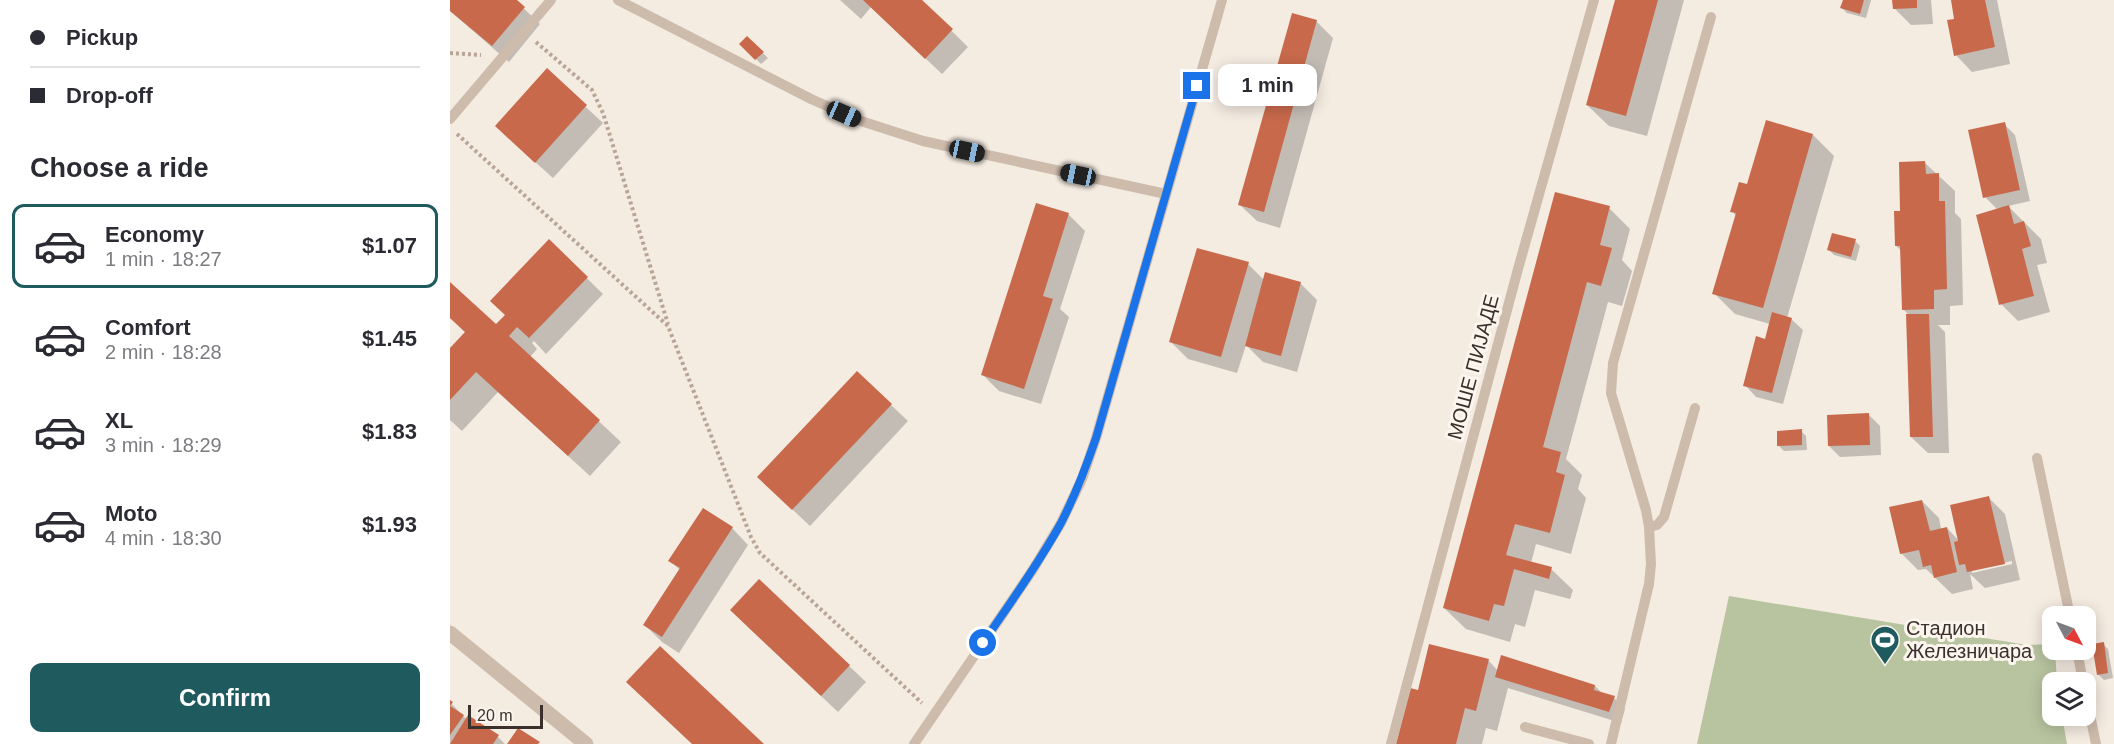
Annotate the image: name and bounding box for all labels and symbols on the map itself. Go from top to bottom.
callout: 1 min [1218,65,1317,107]
route end [1183,72,1210,99]
car [824,98,864,130]
car [948,138,986,164]
car [1059,162,1097,188]
street label: МОШЕ ПИЈАДЕ [1443,292,1503,442]
north arrow [2042,606,2096,660]
place label: Стадион Железничара [1906,617,2033,662]
sports icon: Стадион Железничара [1869,624,1901,666]
route start [969,629,996,656]
scale bar [468,702,543,730]

